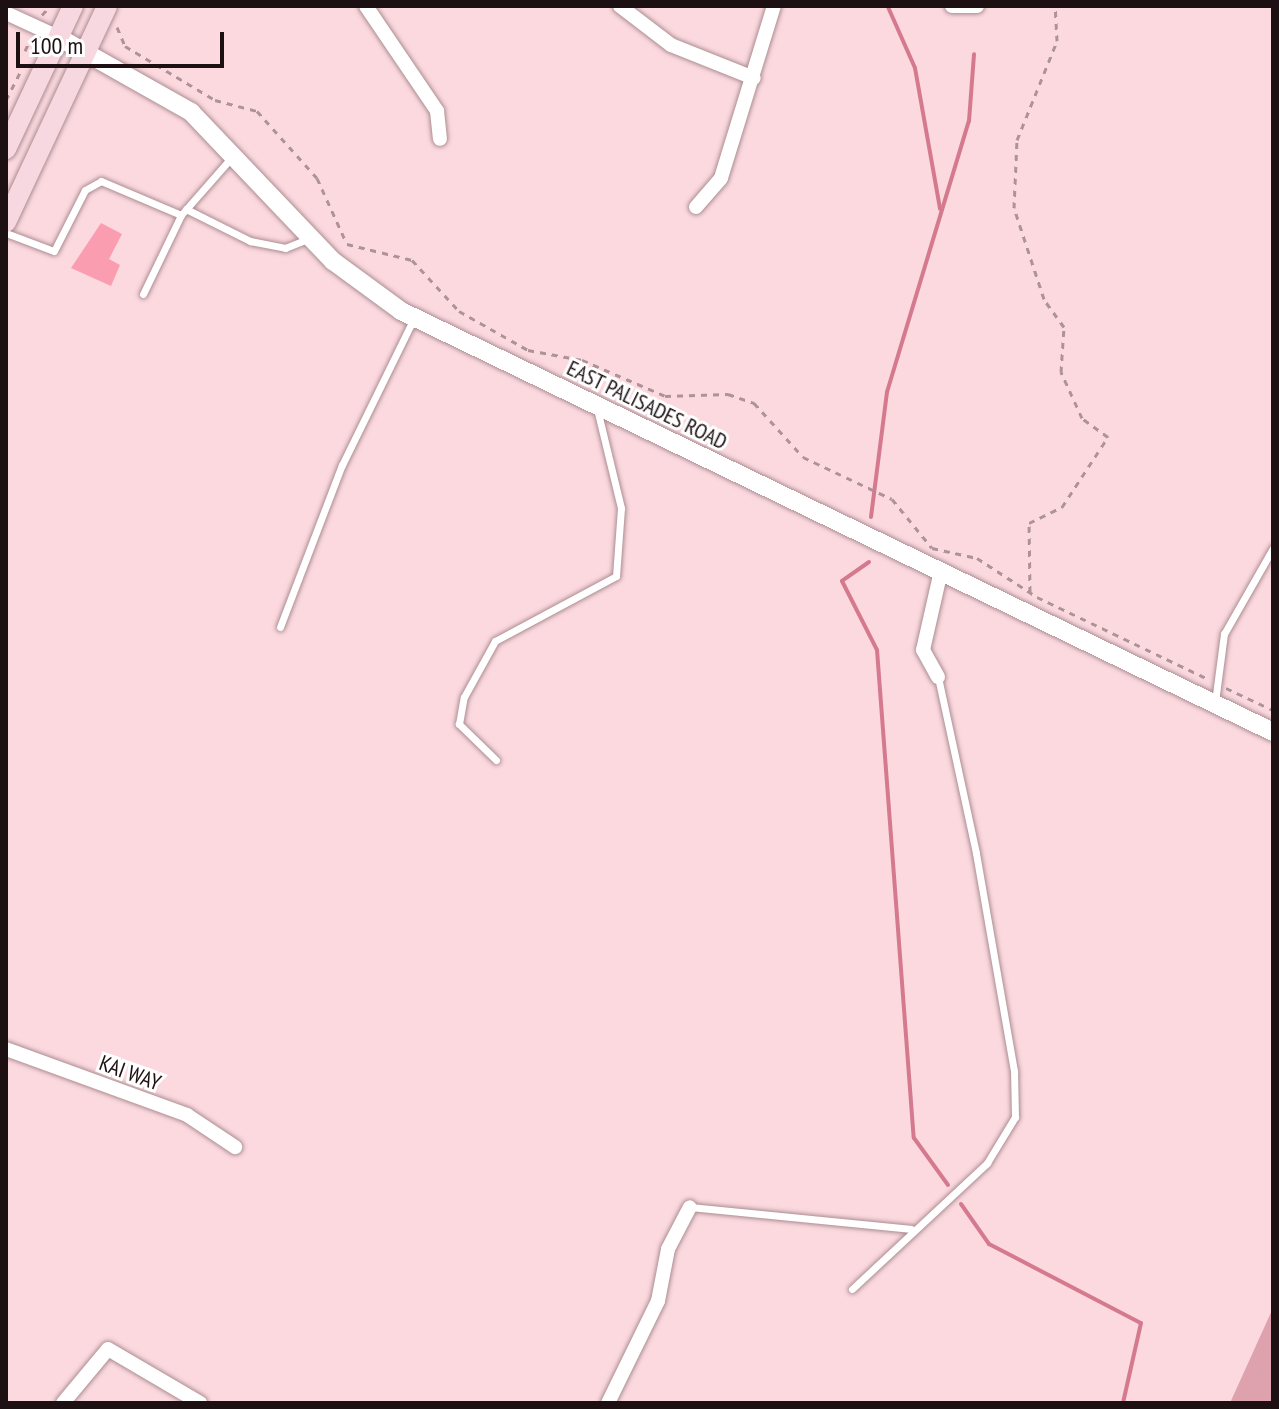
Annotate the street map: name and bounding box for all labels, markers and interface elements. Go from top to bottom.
scale bar [20,16,228,66]
text: 100 m [30,30,83,61]
street label: EAST PALISADES ROAD [562,355,732,455]
street label: KAI WAY [95,1050,165,1096]

